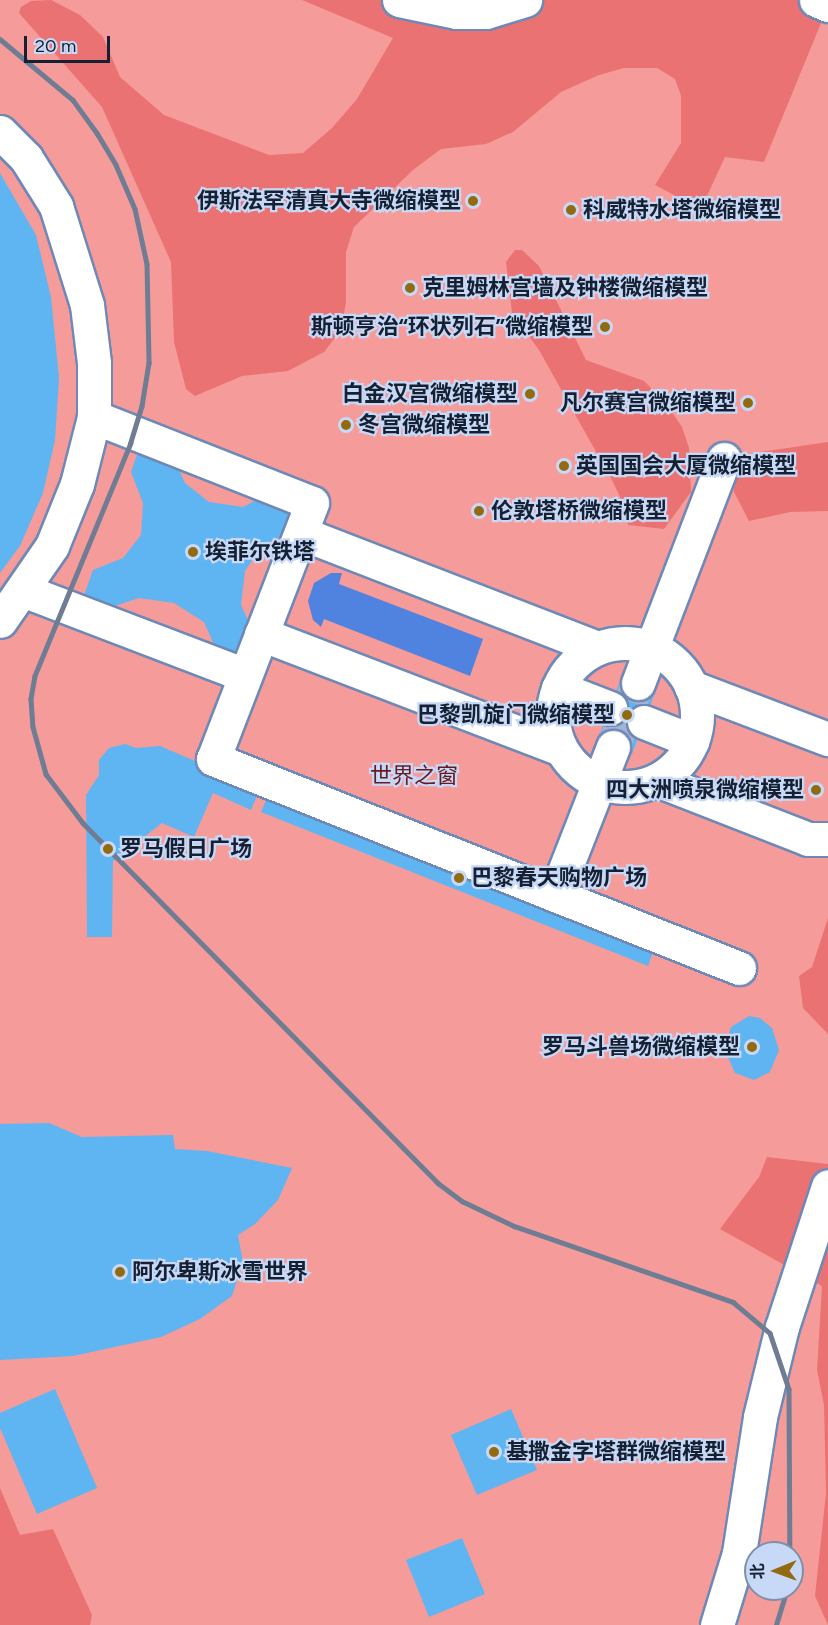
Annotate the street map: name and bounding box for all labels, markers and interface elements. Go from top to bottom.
scale bar [27,24,112,62]
text: 20 m [35,35,76,57]
place label: 伊斯法罕清真大寺微缩模型 [197,188,461,214]
marker: 伊斯法罕清真大寺微缩模型 [466,194,480,208]
place label: 科威特水塔微缩模型 [583,197,781,223]
marker: 科威特水塔微缩模型 [564,203,578,217]
place label: 克里姆林宫墙及钟楼微缩模型 [422,275,708,301]
marker: 克里姆林宫墙及钟楼微缩模型 [403,281,417,295]
place label: 斯顿亨治“环状列石”微缩模型 [311,314,593,340]
marker: 斯顿亨治“环状列石”微缩模型 [598,320,612,334]
place label: 白金汉宫微缩模型 [342,381,518,407]
marker: 白金汉宫微缩模型 [523,387,537,401]
place label: 凡尔赛宫微缩模型 [560,390,736,416]
marker: 凡尔赛宫微缩模型 [741,396,755,410]
place label: 冬宫微缩模型 [358,412,490,438]
marker: 冬宫微缩模型 [339,418,353,432]
place label: 英国国会大厦微缩模型 [576,453,796,479]
marker: 英国国会大厦微缩模型 [557,459,571,473]
place label: 伦敦塔桥微缩模型 [491,498,667,524]
marker: 伦敦塔桥微缩模型 [472,504,486,518]
place label: 埃菲尔铁塔 [205,539,315,565]
marker: 埃菲尔铁塔 [186,545,200,559]
place label: 巴黎凯旋门微缩模型 [417,702,615,728]
marker: 巴黎凯旋门微缩模型 [620,708,634,722]
park label: 世界之窗 [370,763,458,789]
place label: 四大洲喷泉微缩模型 [606,777,804,803]
marker: 四大洲喷泉微缩模型 [809,783,823,797]
place label: 罗马假日广场 [120,836,252,862]
marker: 罗马假日广场 [101,842,115,856]
place label: 巴黎春天购物广场 [471,865,647,891]
marker: 巴黎春天购物广场 [452,871,466,885]
place label: 罗马斗兽场微缩模型 [542,1034,740,1060]
marker: 罗马斗兽场微缩模型 [745,1040,759,1054]
place label: 阿尔卑斯冰雪世界 [132,1259,308,1285]
marker: 阿尔卑斯冰雪世界 [113,1265,127,1279]
place label: 基撒金字塔群微缩模型 [506,1439,726,1465]
marker: 基撒金字塔群微缩模型 [487,1445,501,1459]
north arrow [744,1541,804,1601]
text: 北 [748,1563,767,1579]

